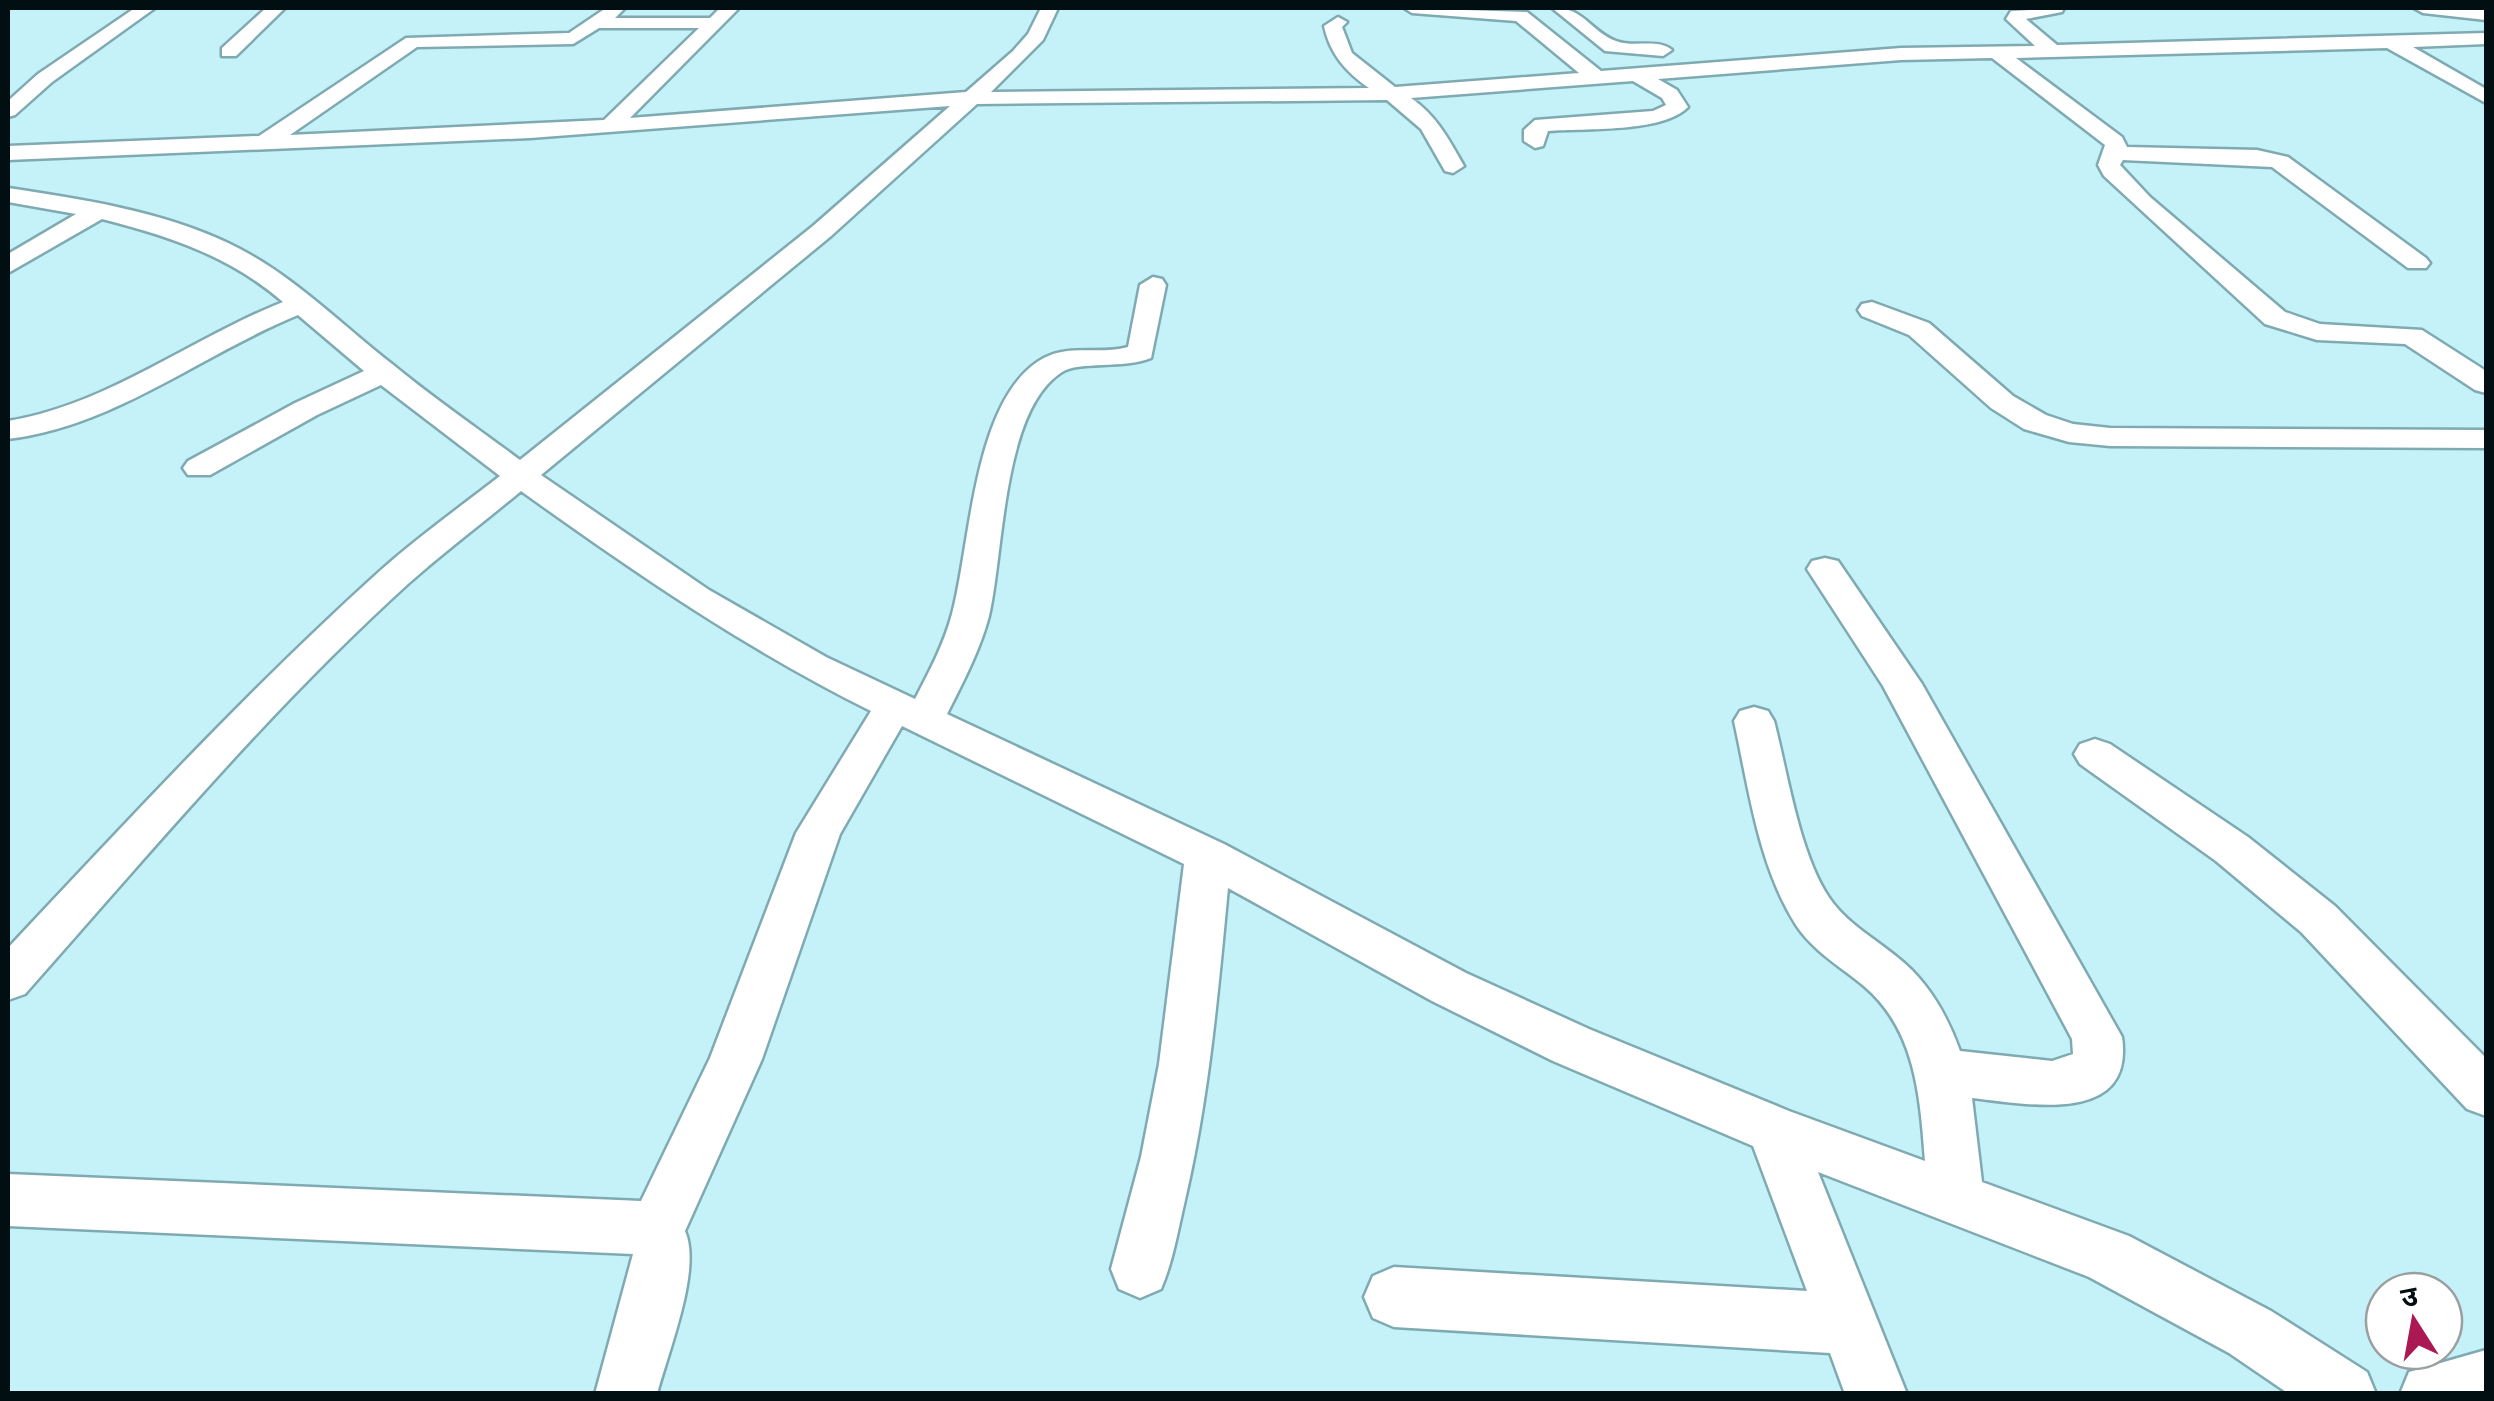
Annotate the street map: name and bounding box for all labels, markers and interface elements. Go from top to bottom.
north arrow [2364,1271,2464,1371]
text: उ [2398,1279,2421,1313]

